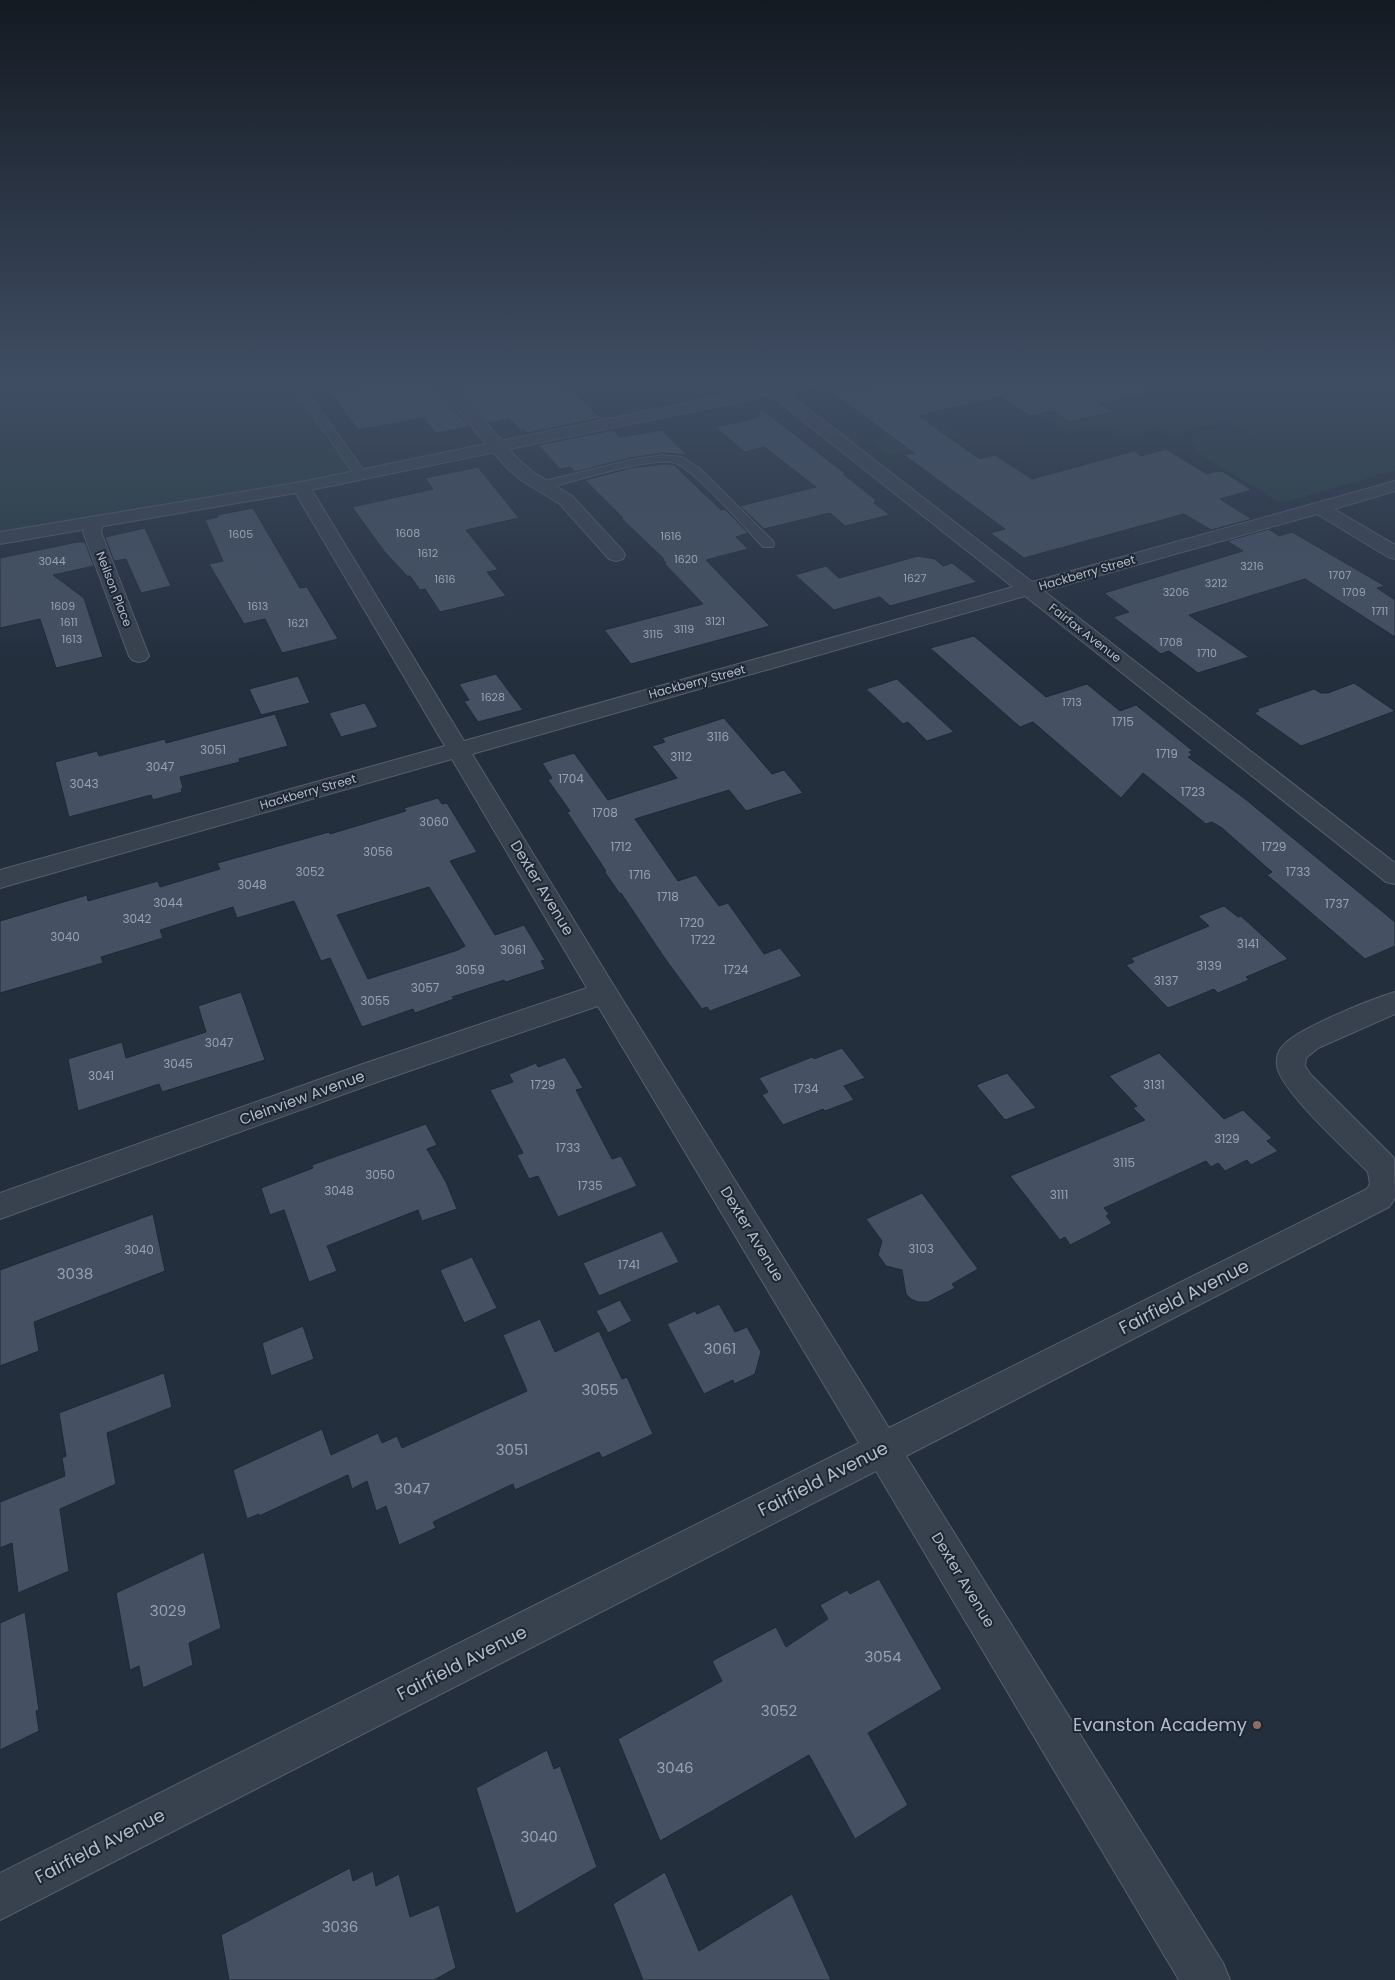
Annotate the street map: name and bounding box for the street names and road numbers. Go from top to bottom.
street label: Neilson Place [92,549,137,629]
street label: Hackberry Street [1037,551,1137,594]
street label: Fairfax Avenue [1046,599,1125,666]
street label: Hackberry Street [647,660,747,703]
street label: Hackberry Street [258,770,358,813]
street label: Dexter Avenue [506,836,579,939]
street label: Cleinview Avenue [236,1065,367,1130]
street label: Dexter Avenue [716,1182,789,1285]
street label: Fairfield Avenue [1114,1253,1253,1340]
street label: Fairfield Avenue [753,1435,892,1522]
street label: Dexter Avenue [927,1528,1000,1631]
street label: Fairfield Avenue [392,1619,531,1706]
street label: Fairfield Avenue [30,1802,169,1889]

